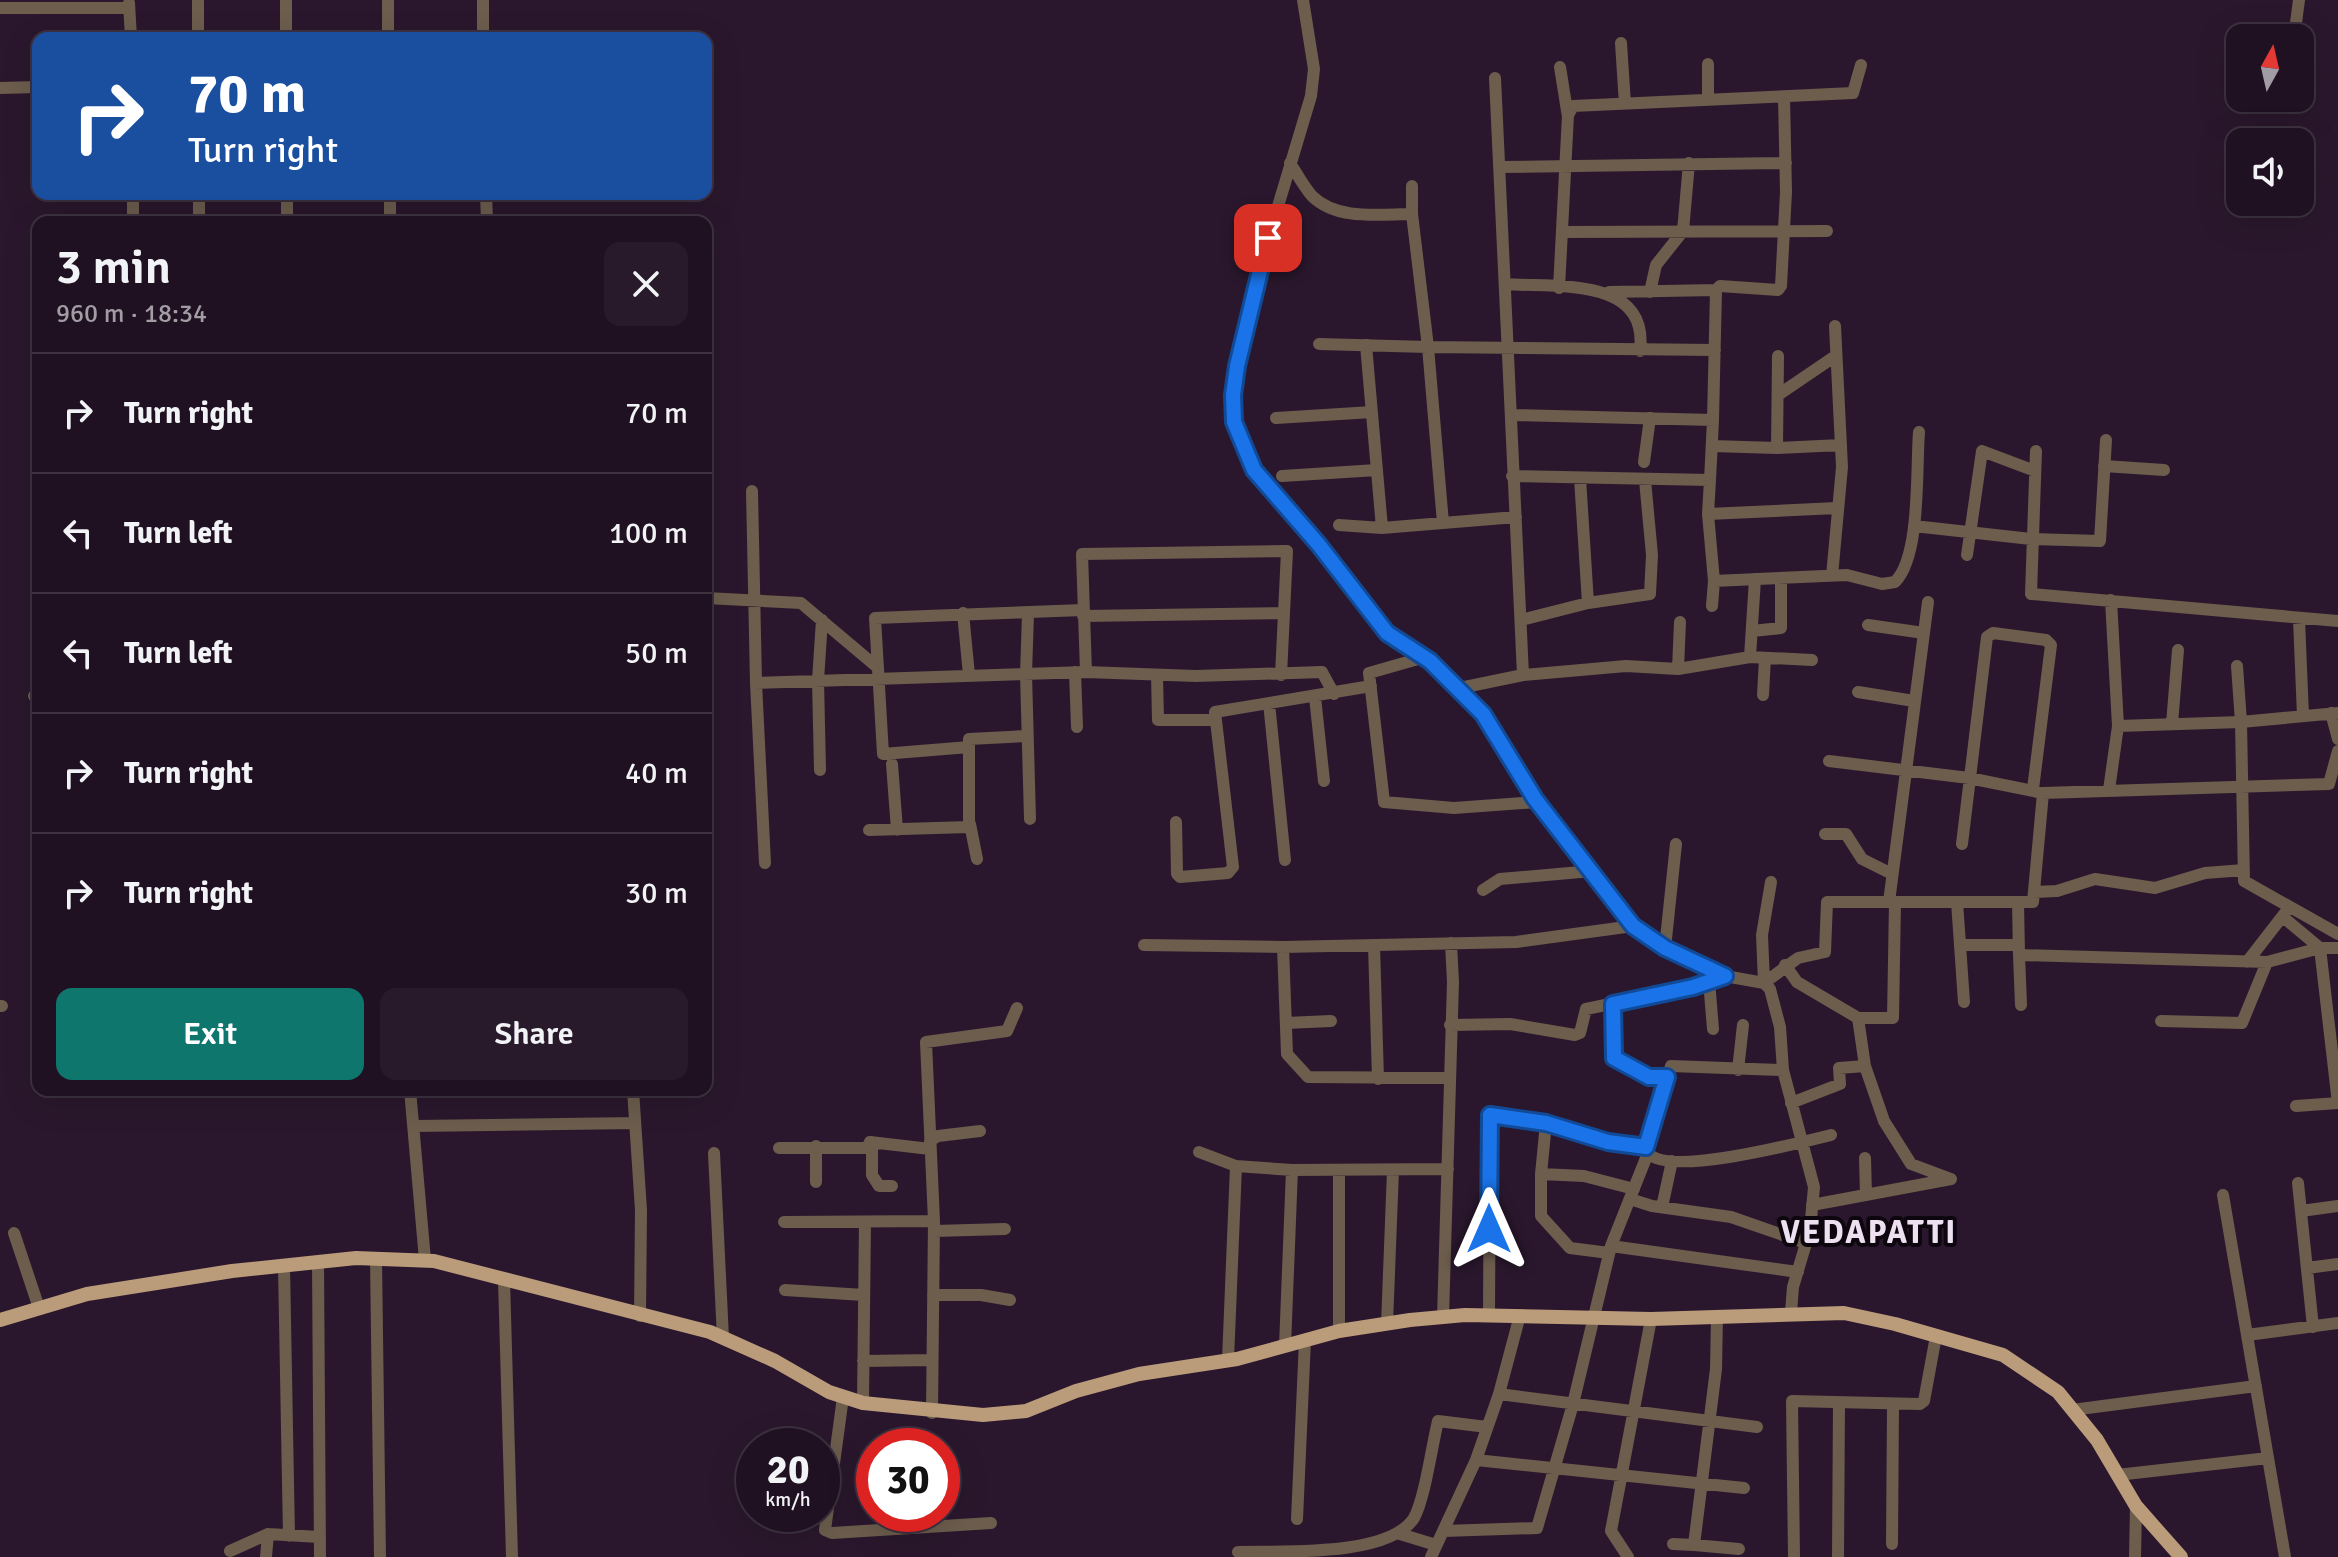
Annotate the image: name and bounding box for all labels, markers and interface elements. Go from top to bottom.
north arrow [2226,24,2314,112]
map controls [2226,24,2314,216]
text: 70 m [188,59,306,128]
icon: right [56,64,160,168]
text: Turn right [188,128,338,173]
button: sound [2226,128,2314,216]
pin [1234,204,1302,272]
icon: arrive [1246,216,1290,260]
text: 3 min [56,238,171,297]
button: close [604,242,688,326]
text: 960 m · 18:34 [56,298,207,330]
icon: right [56,391,100,435]
text: Turn right [124,395,253,432]
text: 70 m [625,395,688,432]
icon: left [56,511,100,555]
text: Turn left [124,515,233,552]
text: 100 m [609,515,688,552]
icon: left [56,631,100,675]
text: Turn left [124,635,233,672]
text: 50 m [625,635,688,672]
icon: right [56,751,100,795]
text: Turn right [124,755,253,792]
text: 40 m [625,755,688,792]
icon: right [56,871,100,915]
text: Turn right [124,875,253,912]
text: 30 m [625,875,688,912]
button: Exit [56,988,364,1080]
button: Share [380,988,688,1080]
position arrow [1447,1187,1531,1271]
district label: VEDAPATTI [1781,1213,1957,1252]
speed limit sign: 30 [856,1428,960,1532]
text: 20 [766,1445,810,1495]
text: km/h [765,1487,811,1512]

